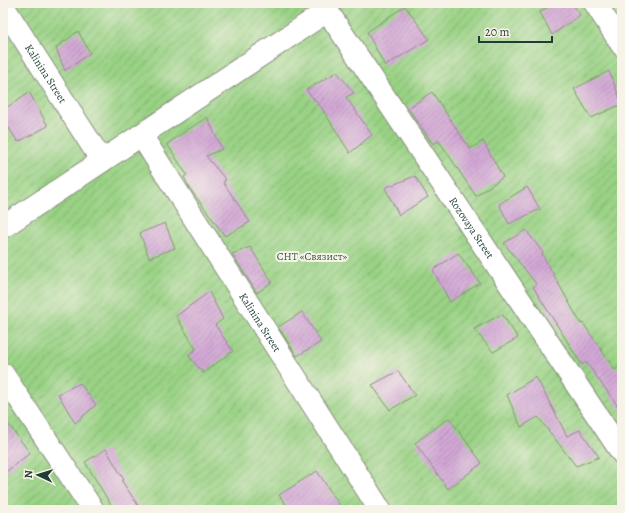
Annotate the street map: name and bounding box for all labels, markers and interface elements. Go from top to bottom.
scale bar [479,18,552,44]
text: 20 m [485,24,509,40]
street label: Kalinina Street [21,41,70,106]
street label: Rozovaya Street [445,194,498,262]
park label: СНТ «Связист» [277,249,348,264]
street label: Kalinina Street [235,290,285,355]
north arrow [18,455,58,495]
text: N [21,470,36,479]

